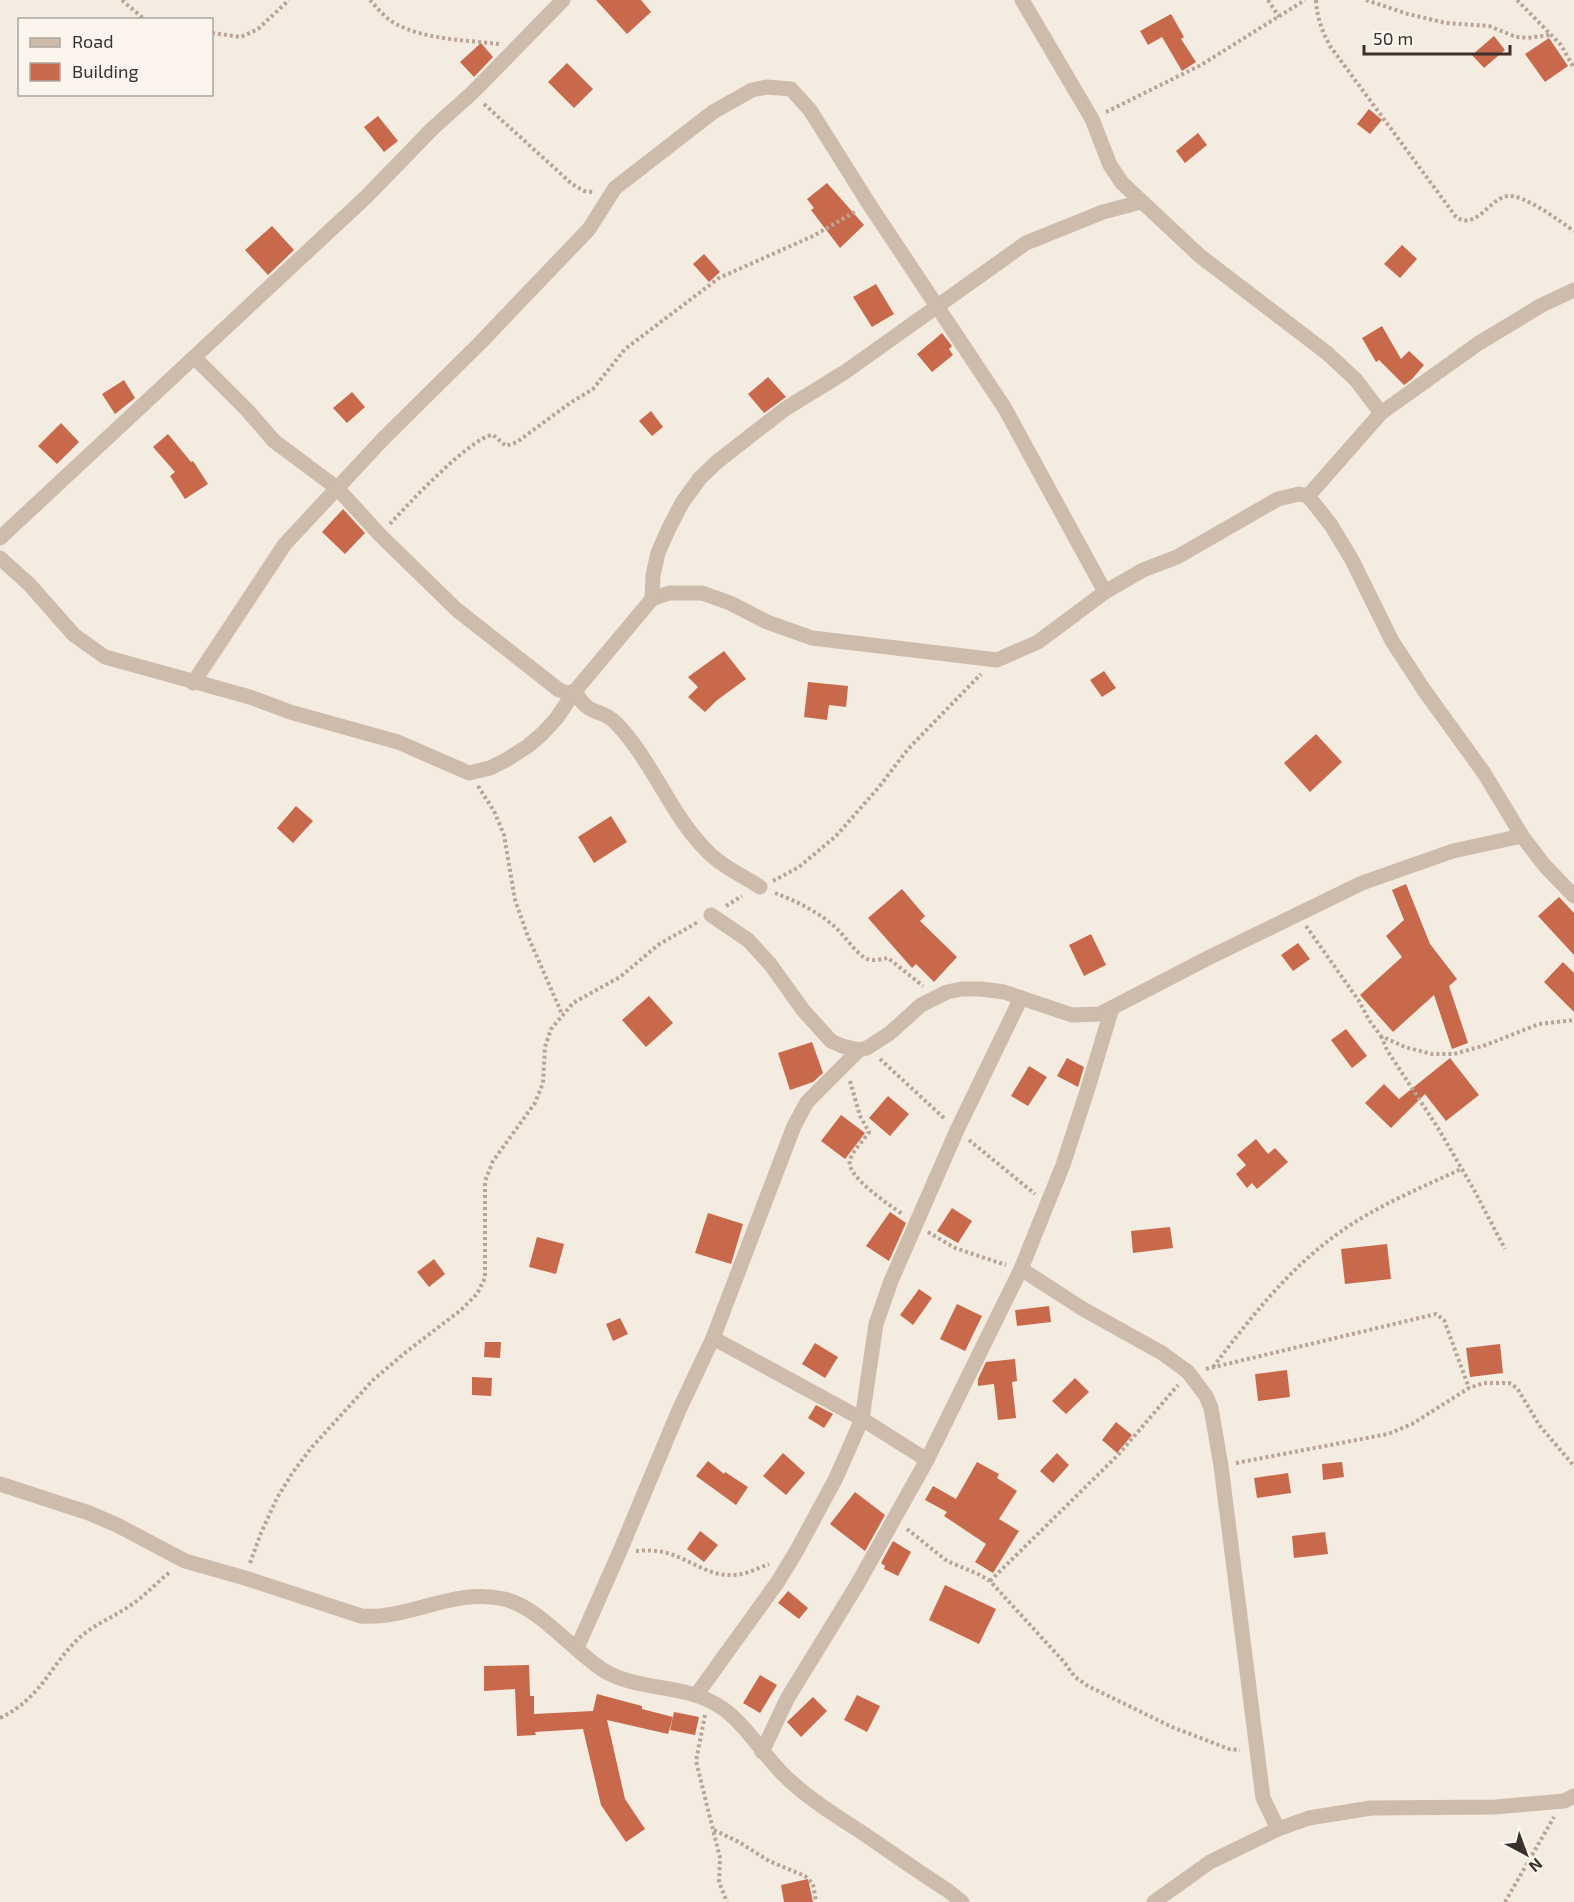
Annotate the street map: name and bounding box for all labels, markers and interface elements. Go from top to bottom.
legend [18,18,213,96]
scale bar [1364,18,1510,56]
text: 50 m [1373,27,1413,49]
text: Road [72,30,113,52]
text: Building [72,60,139,82]
north arrow [1496,1824,1556,1884]
text: N [1526,1855,1547,1877]

